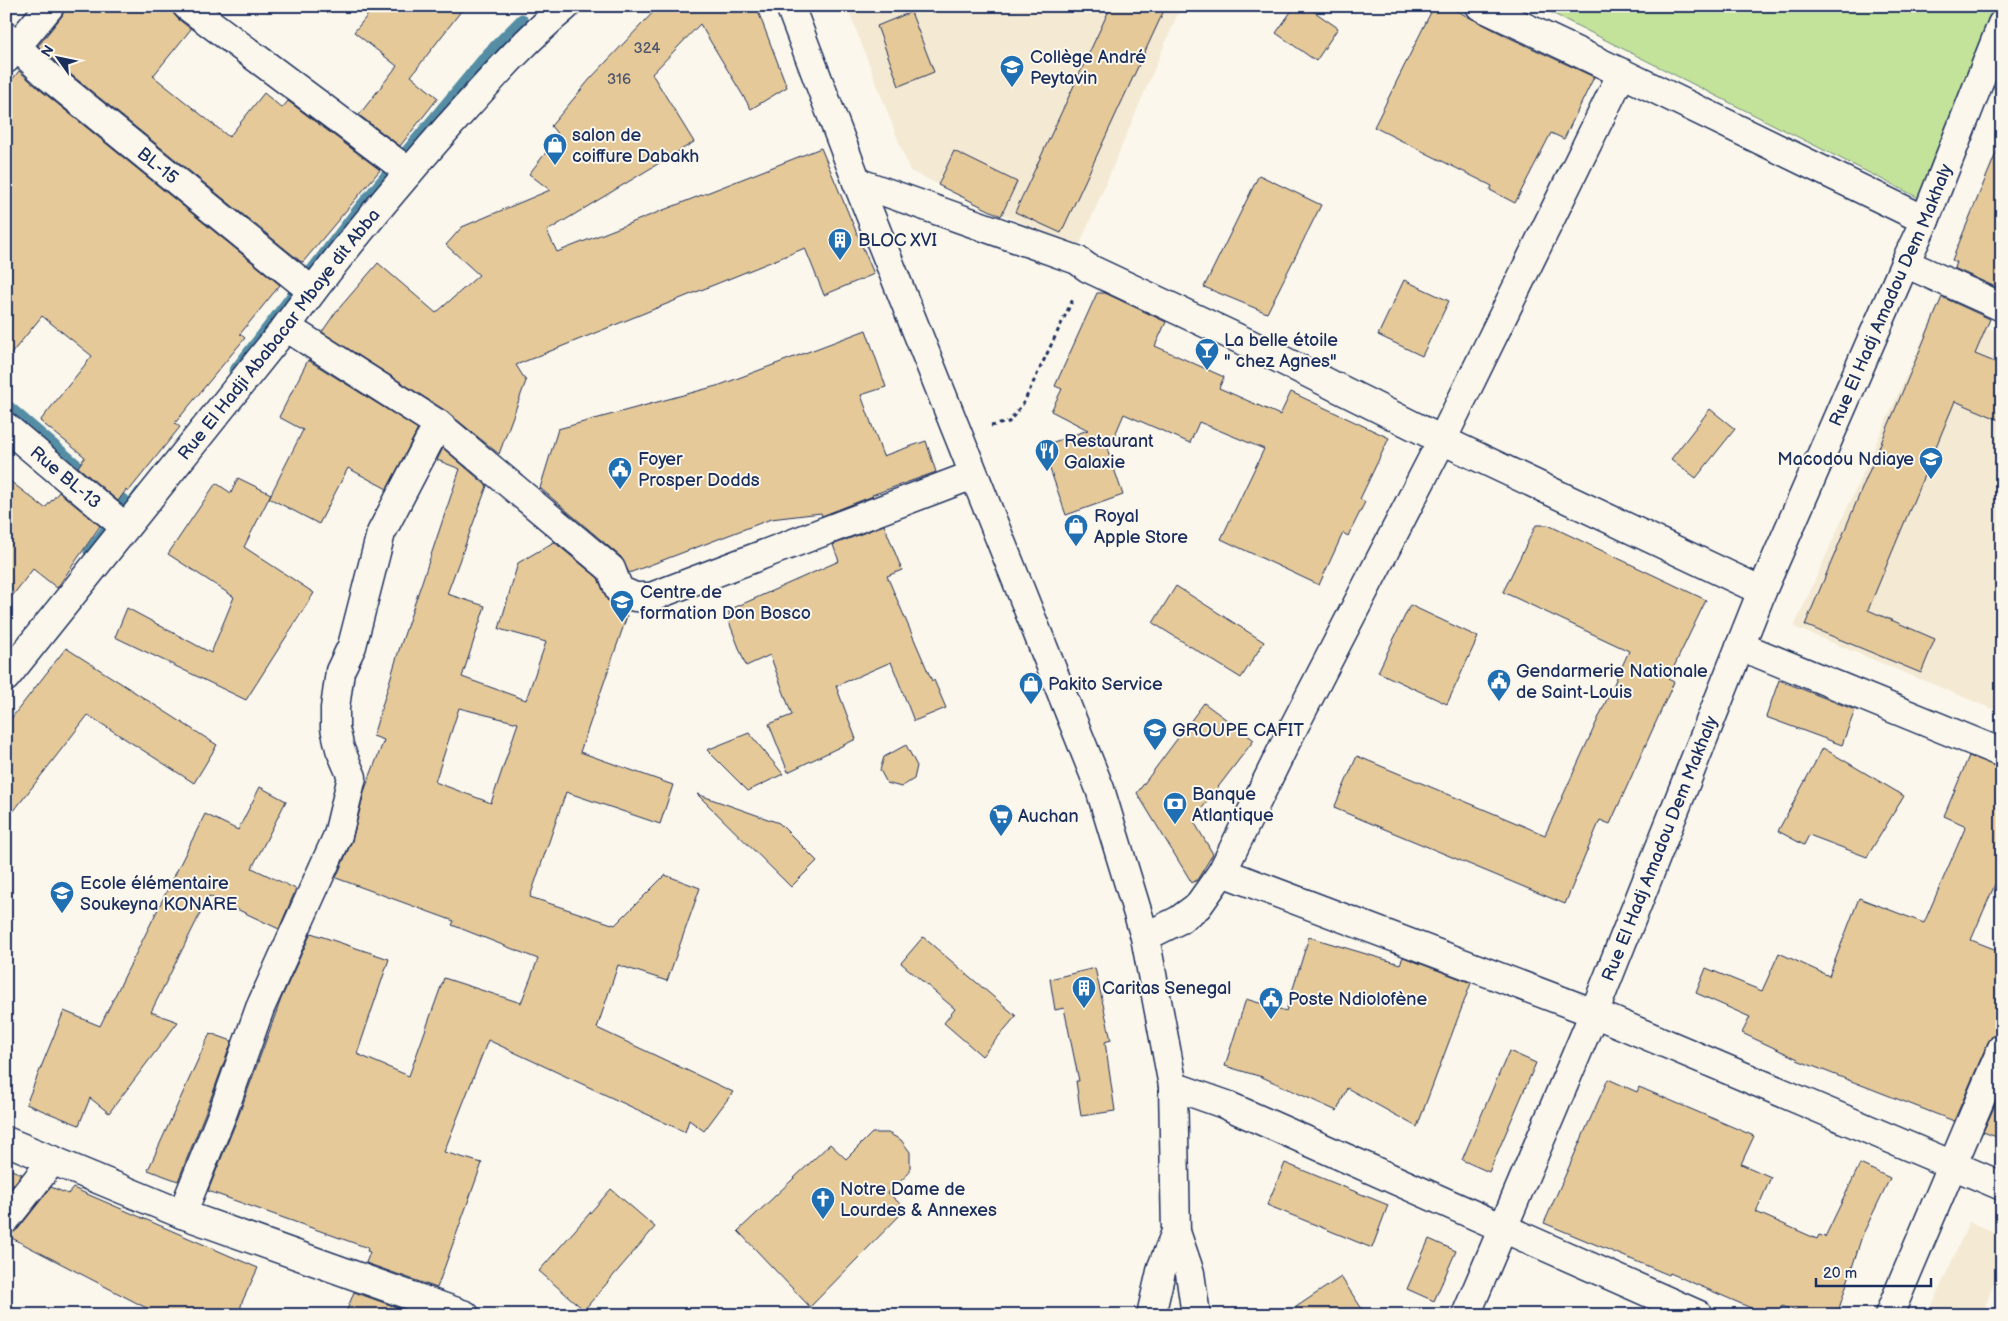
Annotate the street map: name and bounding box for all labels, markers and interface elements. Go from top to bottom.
north arrow [32,32,82,82]
house number: 324 [633,39,661,58]
text: N [38,42,58,60]
place label: Collège André Peytavin [1030,47,1146,89]
school or university icon: Collège André Peytavin [999,54,1025,88]
house number: 316 [607,70,631,89]
place label: salon de coiffure Dabakh [572,125,699,167]
shop icon: salon de coiffure Dabakh [542,132,568,166]
street label: BL-15 [133,143,183,188]
street label: Rue El Hadj Amadou Dem Makhaly [1825,160,1957,429]
street label: Rue El Hadji Ababacar Mbaye dit Abba [173,204,384,464]
building icon: BLOC XVI [827,227,853,261]
place label: BLOC XVI [858,230,937,251]
place label: La belle étoile " chez Agnes" [1224,330,1338,372]
bar icon: La belle étoile " chez Agnes" [1194,337,1220,371]
place label: Restaurant Galaxie [1064,431,1154,473]
restaurant icon: Restaurant Galaxie [1034,438,1060,472]
street label: Rue BL-13 [26,442,105,513]
school or university icon: Macodou Ndiaye [1918,446,1944,480]
place label: Foyer Prosper Dodds [638,449,760,491]
place label: Macodou Ndiaye [1777,449,1914,470]
public building icon: Foyer Prosper Dodds [607,456,633,490]
place label: Royal Apple Store [1094,506,1188,548]
shop icon: Royal Apple Store [1063,513,1089,547]
place label: Centre de formation Don Bosco [640,582,811,624]
school or university icon: Centre de formation Don Bosco [609,589,635,623]
place label: Gendarmerie Nationale de Saint-Louis [1516,661,1708,703]
public building icon: Gendarmerie Nationale de Saint-Louis [1486,668,1512,702]
shop icon: Pakito Service [1018,671,1044,705]
place label: Pakito Service [1048,674,1163,695]
street label: Rue El Hadj Amadou Dem Makhaly [1597,712,1722,984]
school or university icon: GROUPE CAFIT [1142,717,1168,751]
place label: GROUPE CAFIT [1172,720,1304,741]
place label: Banque Atlantique [1192,784,1274,826]
bank icon: Banque Atlantique [1162,791,1188,825]
supermarket icon: Auchan [988,803,1014,837]
place label: Auchan [1018,806,1079,827]
place label: Ecole élémentaire Soukeyna KONARE [80,873,238,915]
school or university icon: Ecole élémentaire Soukeyna KONARE [49,880,75,914]
building icon: Caritas Senegal [1071,975,1097,1009]
place label: Caritas Senegal [1102,978,1231,999]
public building icon: Poste Ndiolofène [1258,986,1284,1020]
place label: Poste Ndiolofène [1288,989,1427,1010]
place label: Notre Dame de Lourdes & Annexes [840,1179,997,1221]
church icon: Notre Dame de Lourdes & Annexes [810,1186,836,1220]
scale bar [1816,1256,1930,1288]
text: 20 m [1823,1264,1857,1283]

